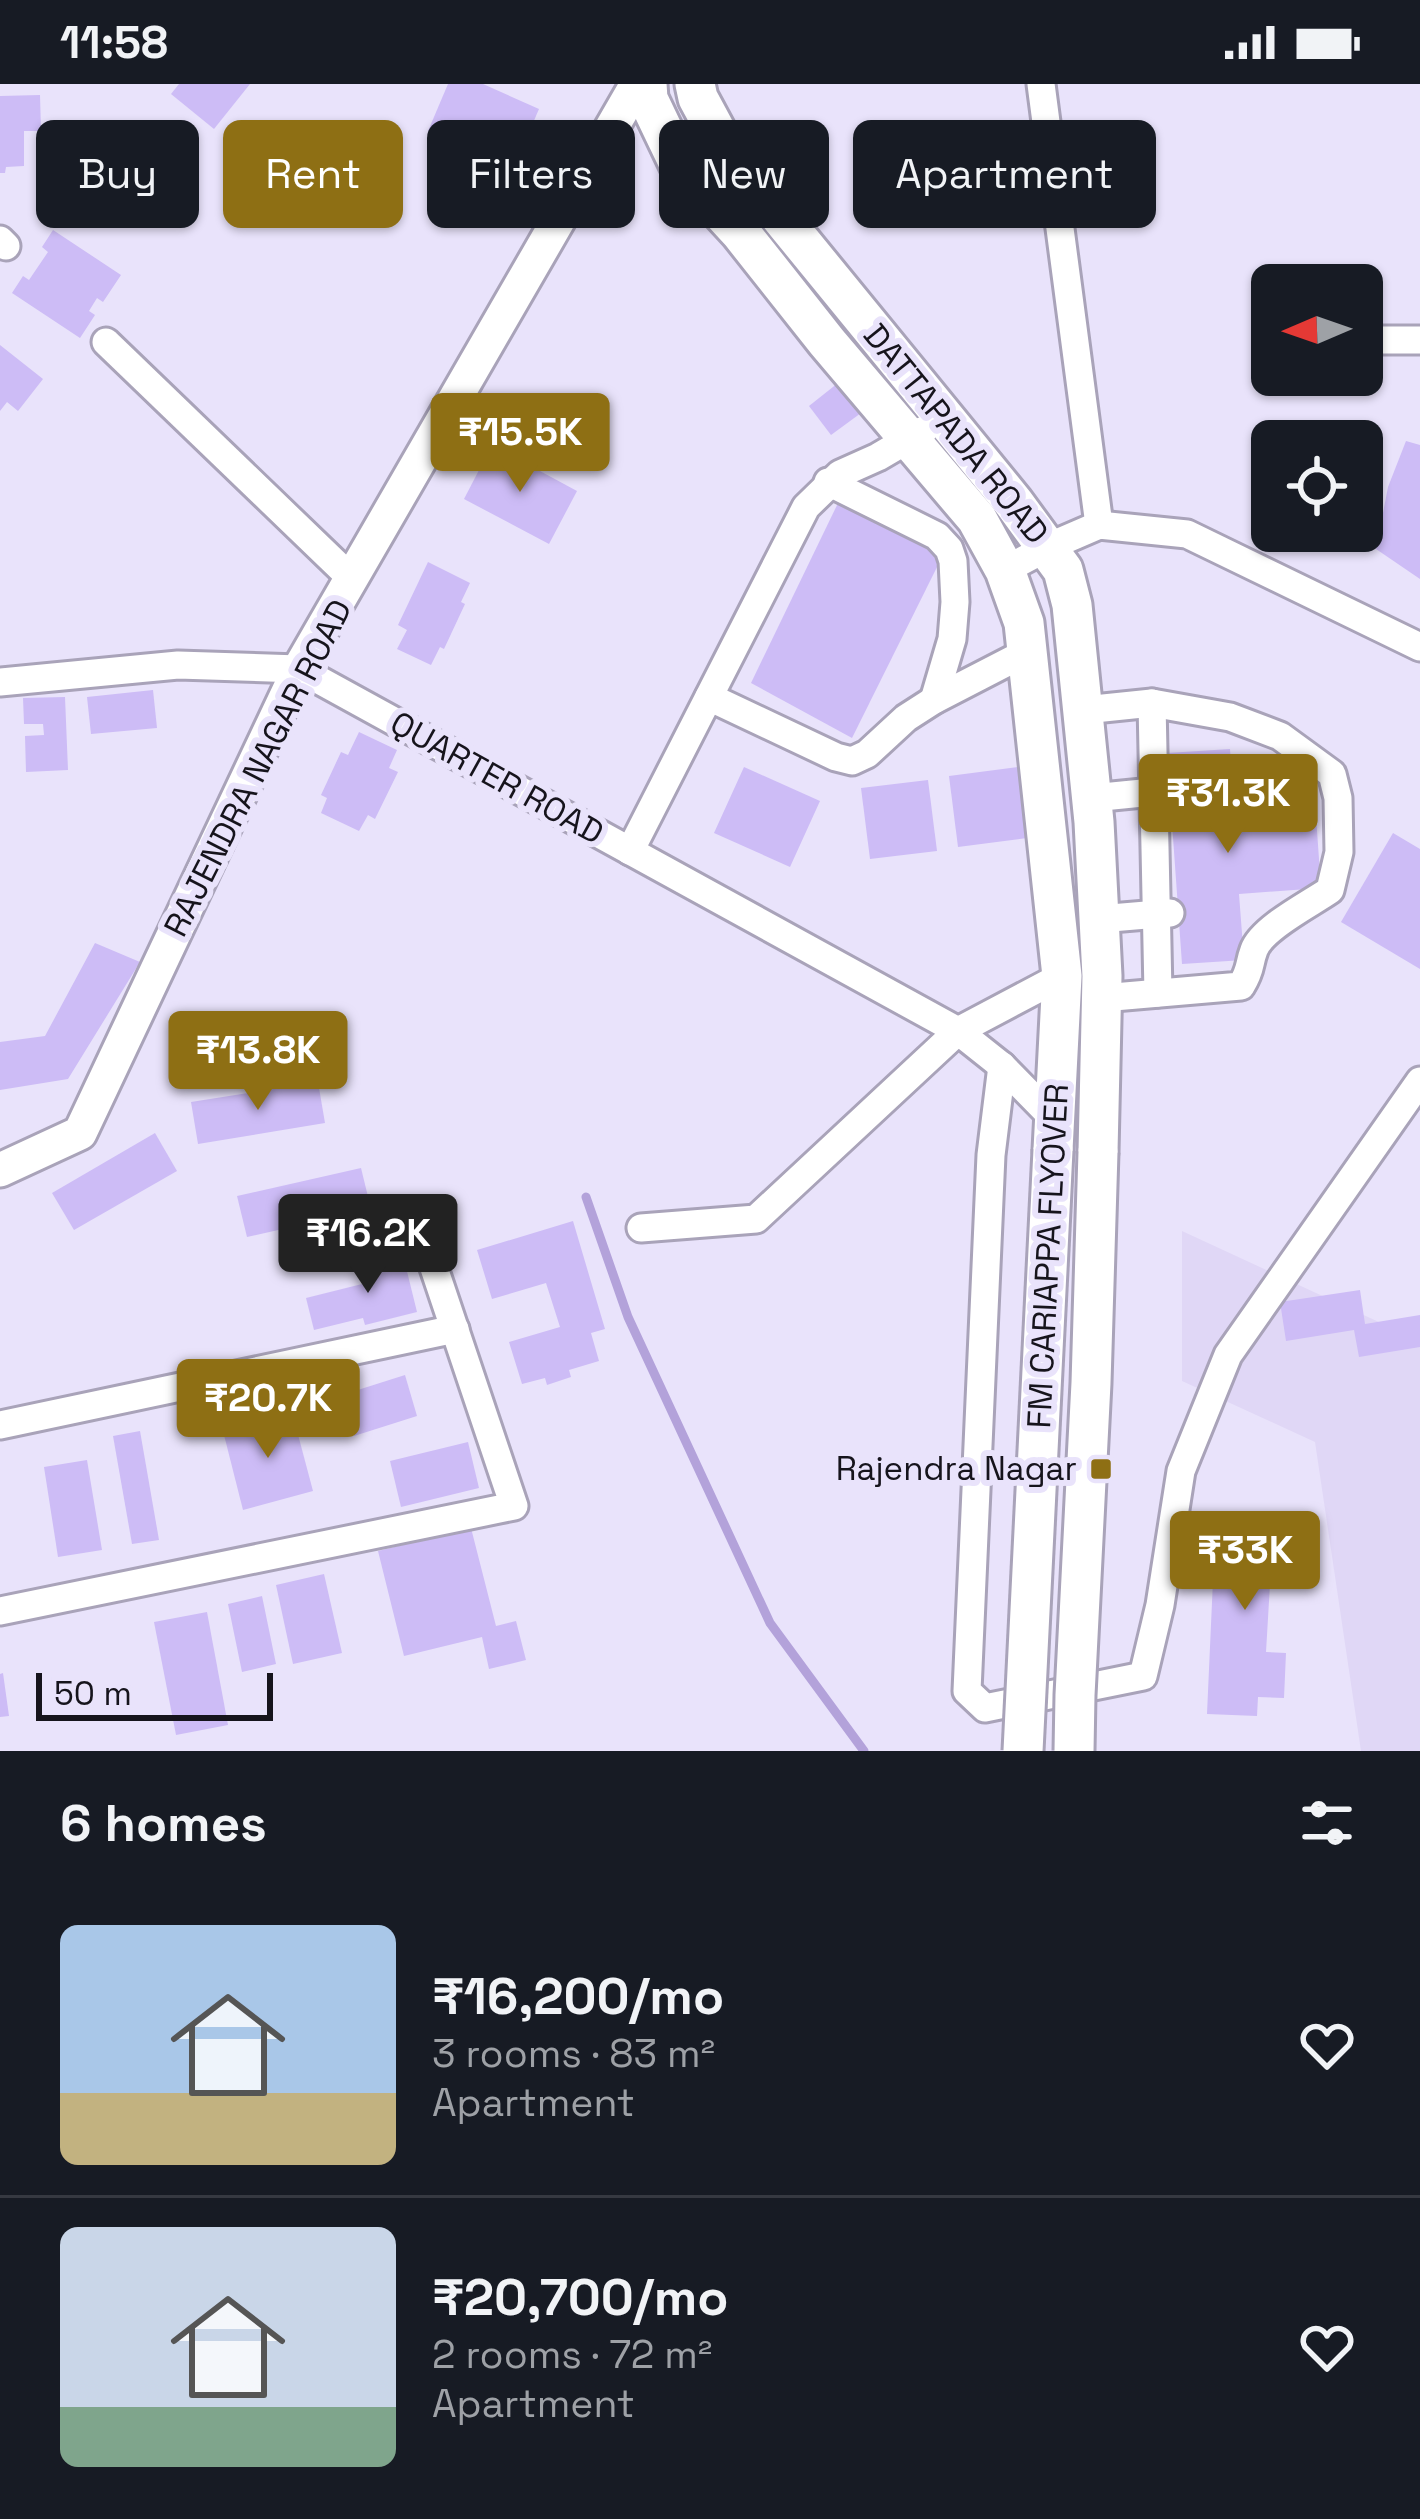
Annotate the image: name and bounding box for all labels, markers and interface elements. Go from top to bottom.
text: 11:58 [60,14,168,71]
chip: Buy [36,120,199,228]
chip: Rent [223,120,403,228]
chip: Filters [427,120,635,228]
chip: New [659,120,829,228]
chip: Apartment [853,120,1156,228]
north arrow [1251,264,1383,396]
map controls [1251,264,1383,552]
street label: DATTAPADA ROAD [854,315,1058,553]
pin: ₹15.5K [422,393,618,495]
text: ₹15.5K [458,407,582,456]
button: locate [1251,420,1383,552]
street label: RAJENDRA NAGAR ROAD [155,592,361,944]
street label: QUARTER ROAD [383,702,611,854]
pin: ₹31.3K [1130,754,1326,856]
text: ₹31.3K [1166,768,1290,817]
pin: ₹13.8K [160,1011,356,1113]
text: ₹13.8K [195,1025,321,1074]
street label: FM CARIAPPA FLYOVER [1018,1082,1078,1430]
pin: ₹16.2K [270,1194,466,1296]
text: ₹16.2K [305,1208,431,1257]
pin: ₹20.7K [170,1359,366,1461]
text: ₹20.7K [204,1373,332,1422]
place label: Rajendra Nagar [836,1448,1077,1490]
marker: Rajendra Nagar [1088,1456,1114,1482]
pin: ₹33K [1174,1511,1316,1613]
text: ₹33K [1197,1525,1293,1574]
scale bar [36,1667,273,1720]
text: 50 m [54,1673,132,1715]
icon: filters [1294,1790,1360,1856]
text: 6 homes [60,1791,267,1856]
text: ₹16,200/mo [432,1964,724,2029]
icon: home [156,1973,300,2117]
icon: heart [1294,2012,1360,2078]
text: 3 rooms · 83 m² [432,2029,715,2078]
text: Apartment [432,2078,635,2127]
text: ₹20,700/mo [432,2265,728,2330]
icon: home [156,2275,300,2419]
icon: heart [1294,2314,1360,2380]
text: 2 rooms · 72 m² [432,2330,712,2379]
text: Apartment [432,2379,635,2428]

